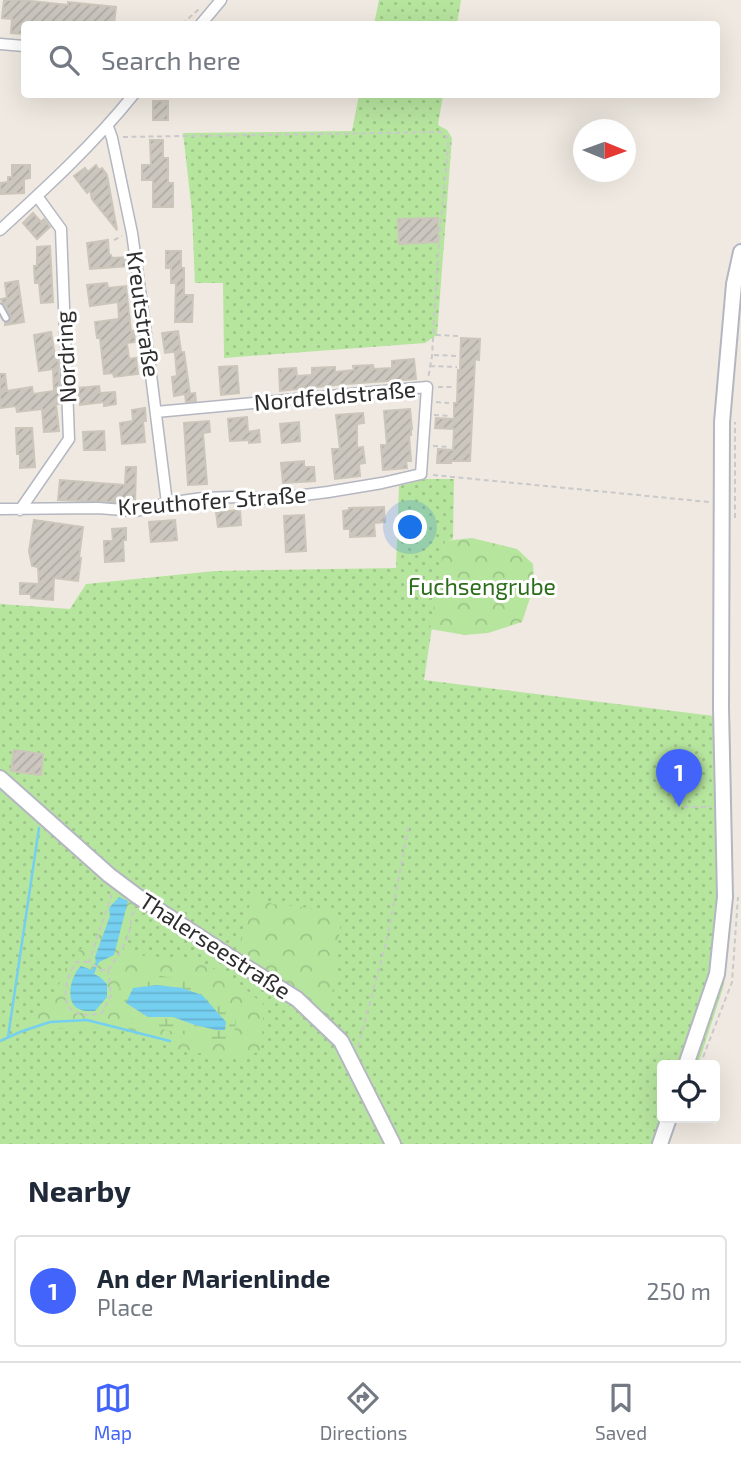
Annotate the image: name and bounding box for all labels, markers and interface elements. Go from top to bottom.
search box [21,21,720,98]
icon: search [45,41,83,79]
text: Search here [101,44,241,75]
north arrow [573,119,636,182]
street label: Kreutstraße [121,249,167,379]
street label: Nordring [49,310,81,404]
street label: Nordfeldstraße [253,374,417,416]
street label: Kreuthofer Straße [117,479,307,521]
your location [393,510,427,544]
park label: Fuchsengrube [408,572,556,600]
pin: 1 [656,749,702,807]
street label: Thalerseestraße [135,886,296,1004]
map controls [657,1060,720,1123]
button: locate [657,1060,720,1123]
text: Nearby [28,1172,131,1208]
text: An der Marienlinde [97,1262,330,1293]
text: 1 [48,1277,58,1305]
text: 250 m [647,1277,711,1305]
text: Place [97,1293,153,1321]
tab: Map [94,1379,132,1444]
tab: Directions [320,1379,407,1444]
tab: Saved [595,1379,647,1444]

